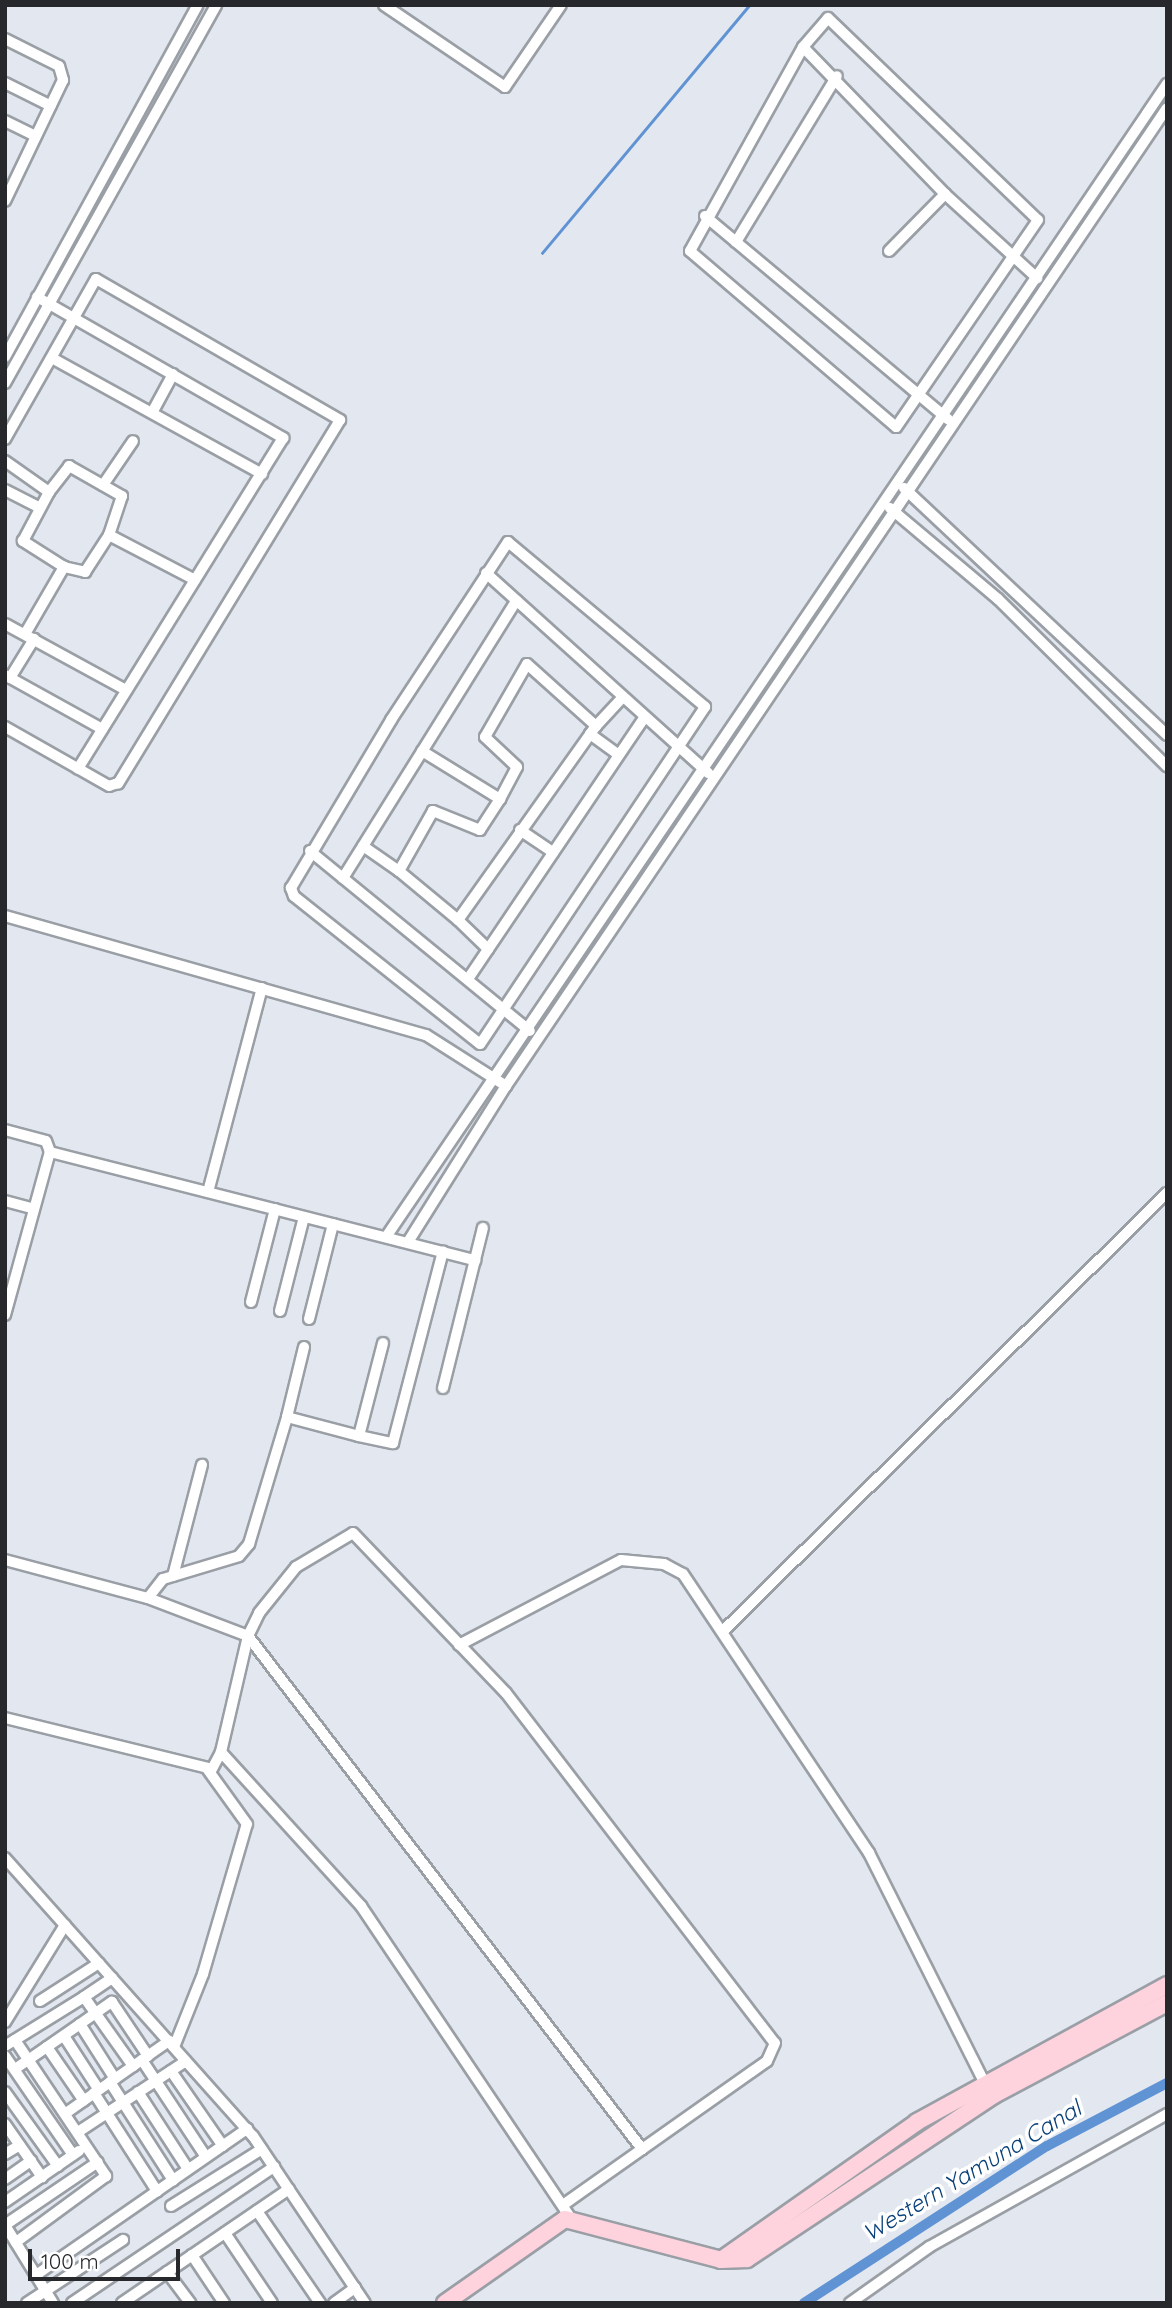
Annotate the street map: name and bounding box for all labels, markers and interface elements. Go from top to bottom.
water label: Western Yamuna Canal [858,2095,1086,2247]
scale bar [32,2234,184,2278]
text: 100 m [41,2248,99,2274]

